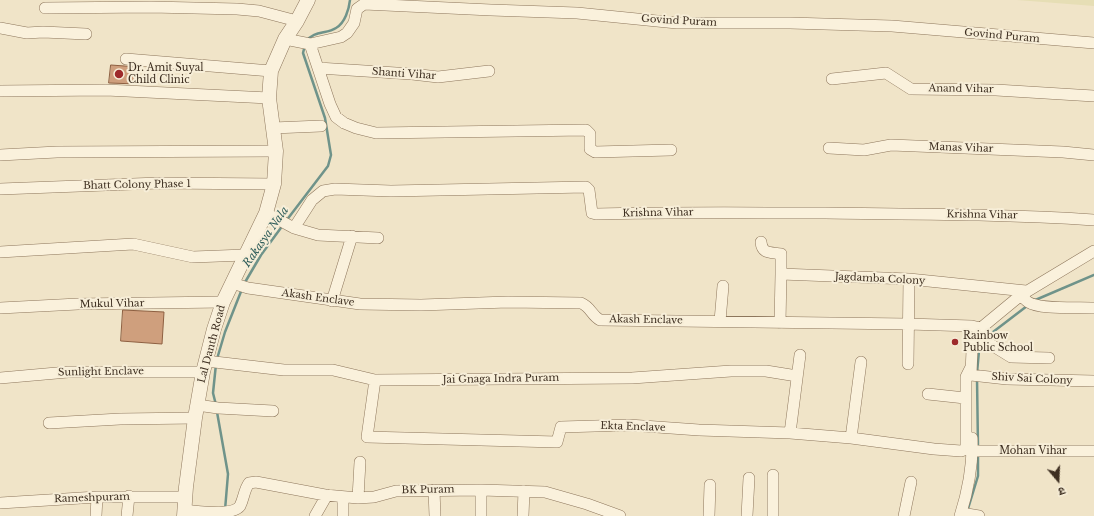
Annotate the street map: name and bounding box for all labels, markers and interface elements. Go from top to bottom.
street label: Govind Puram [641,13,717,29]
street label: Govind Puram [964,27,1040,45]
place label: Dr. Amit Suyal Child Clinic [128,62,203,86]
street label: Shanti Vihar [372,66,436,82]
marker: Dr. Amit Suyal Child Clinic [113,68,125,80]
street label: Anand Vihar [928,82,994,96]
street label: Manas Vihar [928,141,994,155]
street label: Bhatt Colony Phase 1 [83,178,191,192]
water label: Rakasya Nala [240,204,292,270]
street label: Krishna Vihar [622,206,694,220]
street label: Krishna Vihar [946,208,1018,222]
street label: Jagdamba Colony [835,271,925,287]
street label: Akash Enclave [281,287,355,309]
street label: Mukul Vihar [80,297,144,311]
street label: Lal Danth Road [196,304,228,384]
street label: Akash Enclave [609,313,683,327]
place label: Rainbow Public School [963,330,1033,354]
marker: Rainbow Public School [950,337,960,347]
street label: Sunlight Enclave [58,365,144,379]
street label: Shiv Sai Colony [991,371,1073,387]
street label: Jai Gnaga Indra Puram [443,372,559,386]
street label: Ekta Enclave [600,420,666,434]
street label: Mohan Vihar [999,445,1067,457]
north arrow [1038,460,1078,500]
street label: BK Puram [401,484,455,496]
text: उ [1057,484,1067,499]
street label: Rameshpuram [54,491,130,505]

